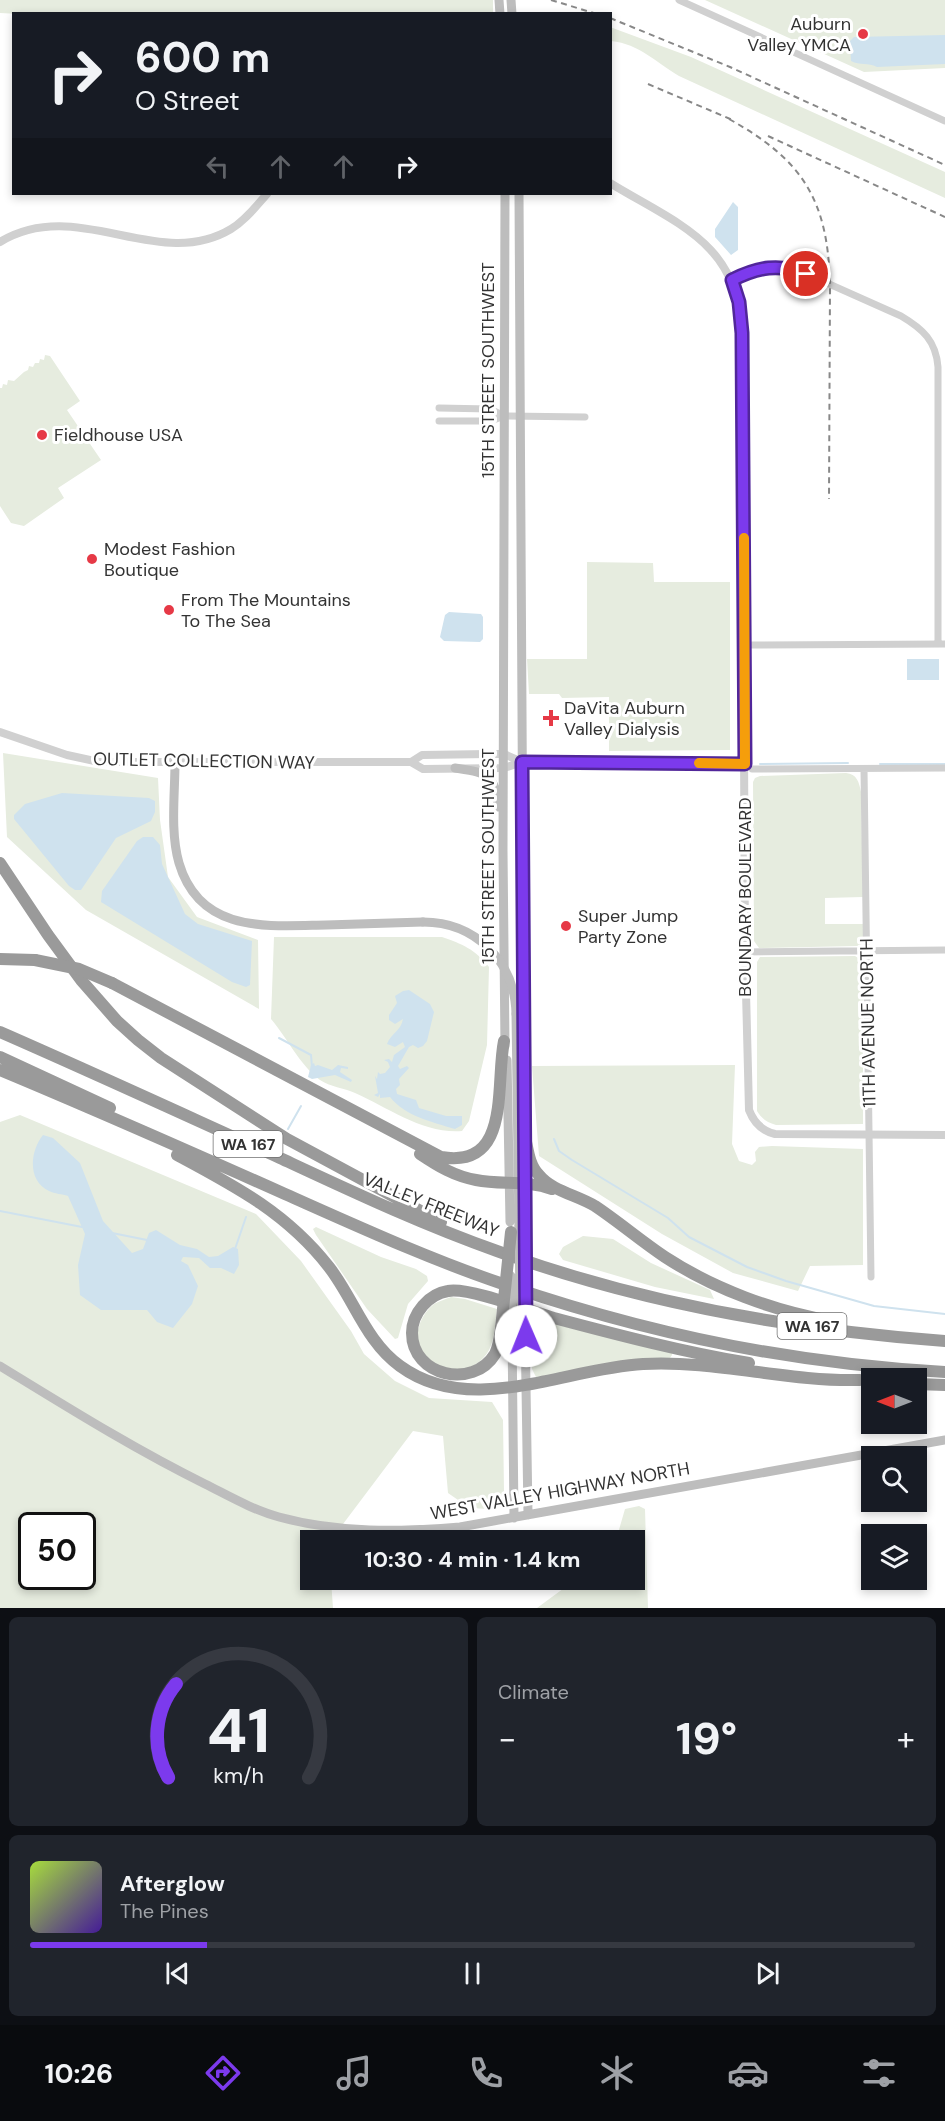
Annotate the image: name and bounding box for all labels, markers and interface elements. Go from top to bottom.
place label: Auburn Valley YMCA [747,12,851,57]
marker: Auburn Valley YMCA [856,27,870,41]
text: 600 m [135,30,270,85]
icon: right [36,36,114,114]
text: O Street [135,83,240,118]
icon: left [201,150,234,183]
icon: ahead [264,150,297,183]
icon: ahead [327,150,360,183]
icon: right [390,150,423,183]
pin [780,248,831,299]
icon: arrive [789,257,822,290]
street label: 15TH STREET SOUTHWEST [476,262,500,478]
place label: Fieldhouse USA [54,423,183,447]
marker: Fieldhouse USA [35,428,49,442]
place label: Modest Fashion Boutique [104,537,235,582]
marker: Modest Fashion Boutique [85,552,99,566]
place label: From The Mountains To The Sea [181,588,351,633]
marker: From The Mountains To The Sea [162,603,176,617]
place label: DaVita Auburn Valley Dialysis [564,696,685,741]
marker: DaVita Auburn Valley Dialysis [542,709,560,727]
street label: OUTLET COLLECTION WAY [93,747,316,775]
street label: 15TH STREET SOUTHWEST [476,748,500,964]
street label: BOUNDARY BOULEVARD [733,797,757,997]
place label: Super Jump Party Zone [578,904,678,949]
marker: Super Jump Party Zone [559,919,573,933]
street label: 11TH AVENUE NORTH [855,938,881,1108]
road number: WA 167 [214,1131,282,1157]
street label: VALLEY FREEWAY [360,1167,503,1243]
position arrow [494,1304,558,1368]
road number: WA 167 [778,1313,846,1339]
north arrow [861,1368,927,1434]
map controls [861,1368,927,1590]
button: search [861,1446,927,1512]
street label: WEST VALLEY HIGHWAY NORTH [428,1456,692,1526]
speed limit sign: 50 [18,1512,96,1590]
button: layers [861,1524,927,1590]
text: 10:30 · 4 min · 1.4 km [365,1545,580,1574]
text: Climate [498,1679,569,1705]
text: 41 [207,1690,270,1771]
text: 19° [676,1709,737,1768]
text: − [498,1717,516,1760]
text: + [897,1717,915,1760]
text: km/h [213,1763,264,1791]
text: Afterglow [120,1869,225,1898]
text: The Pines [120,1898,209,1924]
icon: previous [161,1957,194,1990]
icon: pause [456,1957,489,1990]
icon: next [751,1957,784,1990]
icon: directions [202,2052,244,2094]
icon: music [333,2052,375,2094]
icon: phone [465,2052,507,2094]
icon: climate [596,2052,638,2094]
icon: car [727,2052,769,2094]
icon: filters [858,2052,900,2094]
text: 10:26 [45,2056,113,2091]

